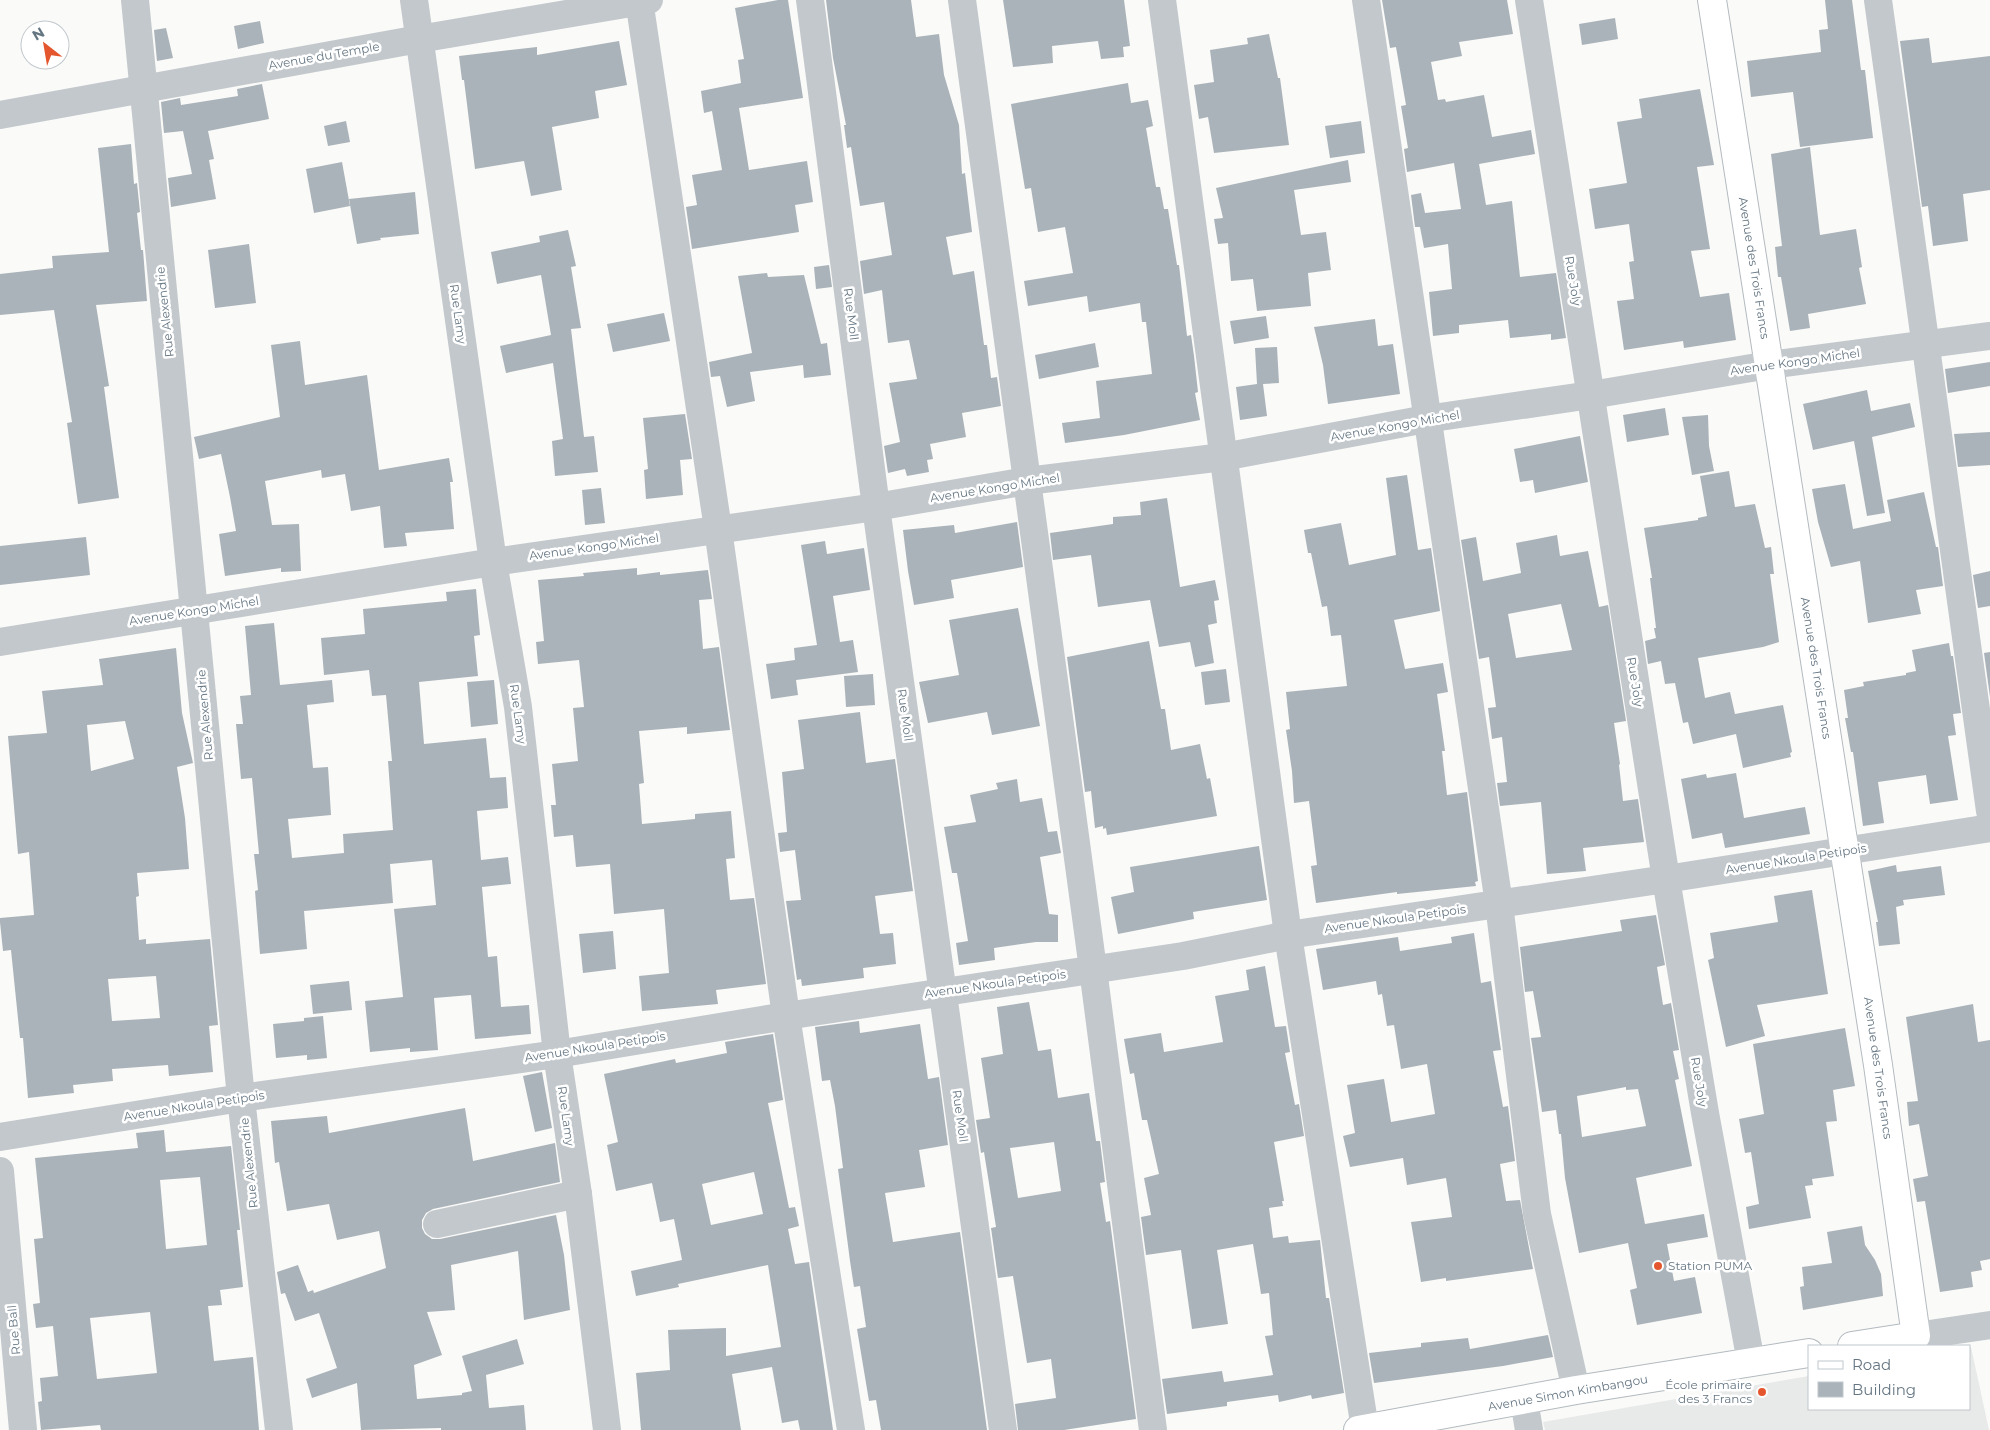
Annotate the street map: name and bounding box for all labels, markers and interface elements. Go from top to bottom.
north arrow [20,20,70,70]
text: N [29,23,48,44]
street label: Avenue du Temple [267,38,381,73]
street label: Avenue des Trois Francs [1736,196,1773,340]
street label: Rue Joly [1562,255,1585,307]
street label: Rue Alexendrie [152,266,177,358]
street label: Rue Lamy [447,283,470,345]
street label: Rue Moll [841,287,862,341]
street label: Avenue Kongo Michel [1729,345,1861,378]
street label: Avenue Kongo Michel [1329,407,1461,444]
street label: Avenue Kongo Michel [929,470,1061,505]
street label: Avenue Kongo Michel [528,530,660,563]
street label: Avenue Kongo Michel [128,593,260,628]
street label: Avenue des Trois Francs [1798,596,1835,740]
street label: Rue Joly [1624,656,1647,708]
street label: Rue Alexendrie [193,669,216,761]
street label: Rue Lamy [507,683,530,745]
street label: Rue Moll [894,688,917,742]
street label: Avenue Nkoula Petipois [1724,840,1868,877]
street label: Avenue Nkoula Petipois [1323,901,1467,936]
street label: Avenue Nkoula Petipois [923,966,1067,1001]
street label: Avenue des Trois Francs [1861,996,1896,1140]
street label: Avenue Nkoula Petipois [523,1028,667,1065]
street label: Rue Joly [1688,1056,1711,1108]
street label: Rue Lamy [555,1085,578,1147]
street label: Avenue Nkoula Petipois [122,1087,266,1124]
street label: Rue Moll [949,1089,972,1143]
street label: Rue Alexendrie [236,1117,261,1209]
place label: Station PUMA [1668,1258,1752,1273]
marker: Station PUMA [1652,1260,1664,1272]
street label: Rue Ball [4,1305,23,1355]
legend [1808,1345,1970,1410]
text: Road [1852,1355,1891,1374]
street label: Avenue Simon Kimbangou [1487,1371,1649,1414]
place label: École primaire des 3 Francs [1665,1377,1752,1406]
text: Building [1852,1380,1916,1399]
marker: École primaire des 3 Francs [1756,1386,1768,1398]

